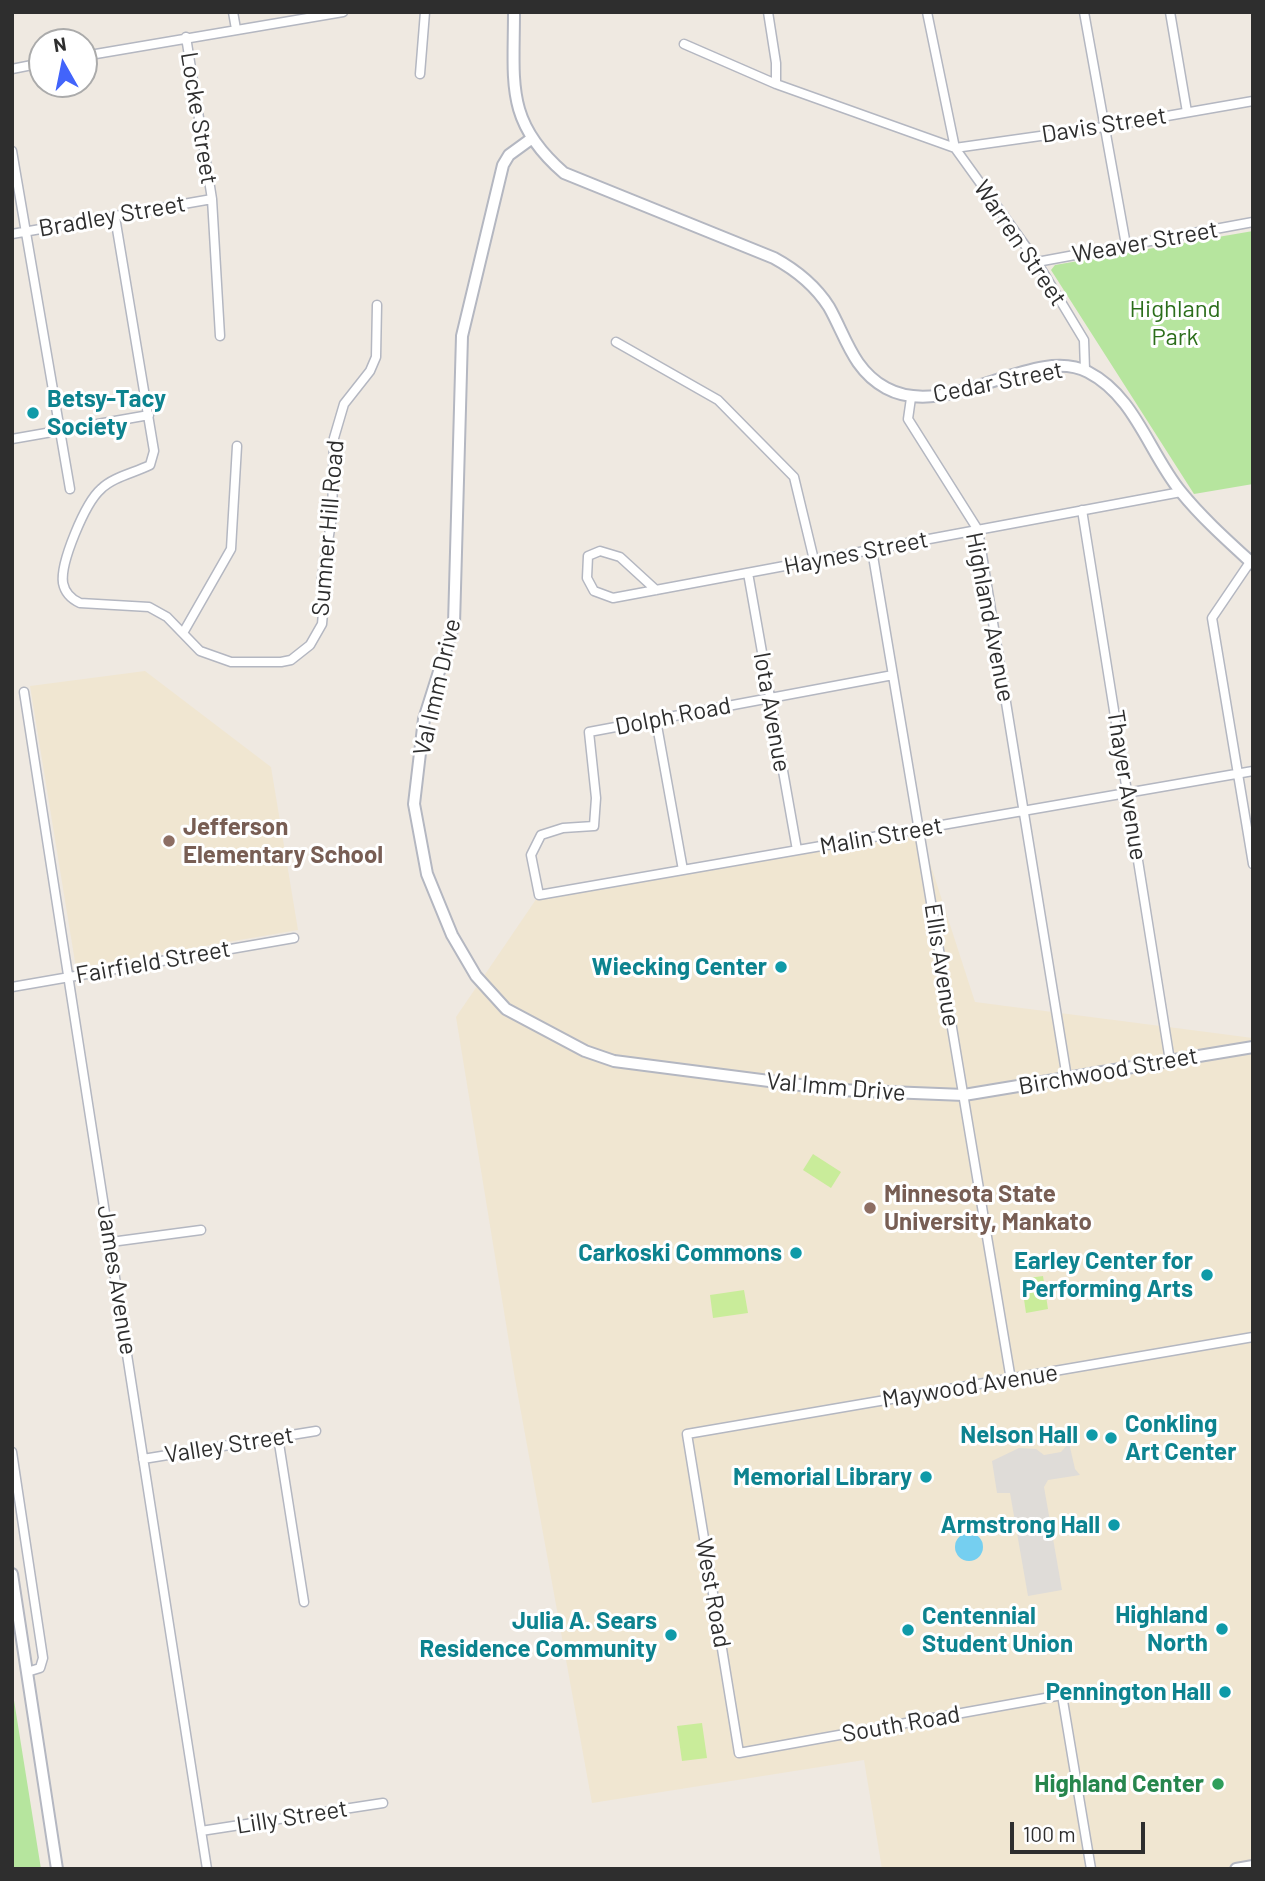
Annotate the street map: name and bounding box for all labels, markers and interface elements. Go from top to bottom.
north arrow [28,28,98,98]
text: N [52,31,68,56]
street label: Locke Street [174,50,224,186]
street label: Davis Street [1039,101,1169,149]
street label: Warren Street [967,175,1073,311]
street label: Bradley Street [36,189,188,243]
street label: Weaver Street [1070,215,1220,269]
park label: Highland Park [1129,295,1221,351]
street label: Cedar Street [931,355,1065,409]
place label: Betsy-Tacy Society [47,385,166,441]
marker: Betsy-Tacy Society [25,405,41,421]
street label: Sumner Hill Road [306,439,350,617]
street label: Haynes Street [782,525,930,581]
street label: Highland Avenue [959,530,1021,704]
street label: Val Imm Drive [407,616,467,758]
street label: Iota Avenue [747,650,797,774]
street label: Dolph Road [613,691,733,741]
street label: Thayer Avenue [1101,708,1153,862]
street label: Malin Street [817,811,945,861]
place label: Jefferson Elementary School [183,813,383,869]
marker: Jefferson Elementary School [161,833,177,849]
street label: Ellis Avenue [918,901,966,1029]
street label: Fairfield Street [73,934,233,990]
place label: Wiecking Center [592,953,767,981]
marker: Wiecking Center [773,959,789,975]
street label: Birchwood Street [1016,1041,1200,1101]
street label: Val Imm Drive [765,1067,907,1107]
place label: Minnesota State University, Mankato [884,1180,1092,1236]
marker: Minnesota State University, Mankato [862,1200,878,1216]
street label: James Avenue [91,1203,143,1357]
place label: Carkoski Commons [578,1239,782,1267]
marker: Carkoski Commons [788,1245,804,1261]
place label: Earley Center for Performing Arts [1014,1247,1193,1303]
marker: Earley Center for Performing Arts [1199,1267,1215,1283]
street label: Maywood Avenue [880,1358,1060,1414]
place label: Conkling Art Center [1125,1410,1236,1466]
street label: Valley Street [162,1421,296,1469]
place label: Nelson Hall [960,1421,1078,1449]
marker: Nelson Hall [1084,1427,1100,1443]
marker: Conkling Art Center [1103,1430,1119,1446]
place label: Memorial Library [733,1463,912,1491]
marker: Memorial Library [918,1469,934,1485]
place label: Armstrong Hall [941,1511,1100,1539]
marker: Armstrong Hall [1106,1517,1122,1533]
street label: West Road [689,1536,737,1650]
place label: Highland North [1115,1601,1208,1657]
place label: Centennial Student Union [922,1602,1073,1658]
place label: Julia A. Sears Residence Community [419,1607,657,1663]
marker: Highland North [1214,1621,1230,1637]
marker: Centennial Student Union [900,1622,916,1638]
marker: Julia A. Sears Residence Community [663,1627,679,1643]
place label: Pennington Hall [1046,1678,1211,1706]
marker: Pennington Hall [1217,1684,1233,1700]
street label: South Road [840,1699,962,1749]
place label: Highland Center [1034,1770,1204,1798]
marker: Highland Center [1210,1776,1226,1792]
street label: Lilly Street [234,1794,350,1840]
scale bar [1013,1808,1148,1852]
text: 100 m [1023,1821,1076,1846]

